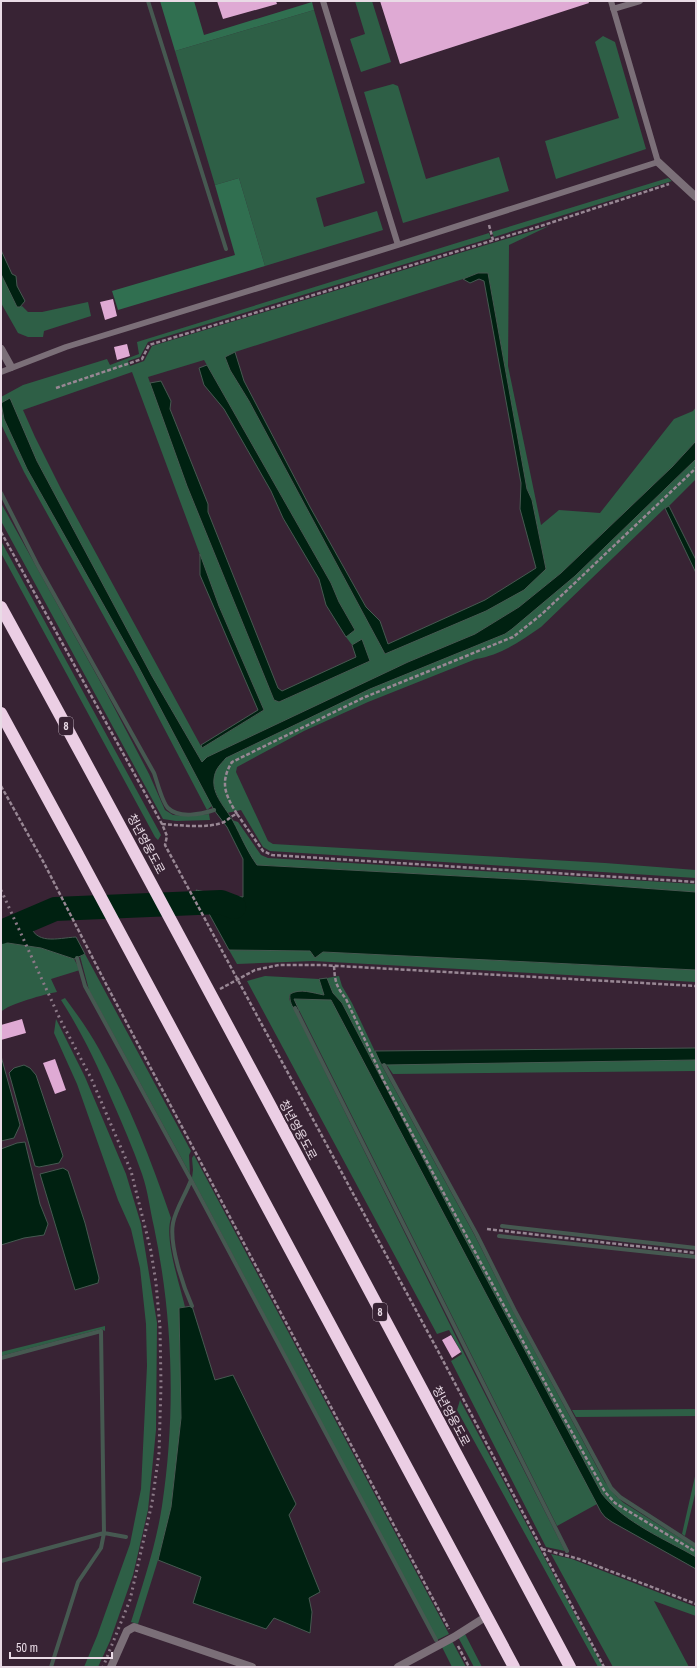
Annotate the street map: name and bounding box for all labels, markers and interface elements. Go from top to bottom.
road number: 8 [59,717,73,735]
street label: 청년영웅도로 [123,811,169,877]
street label: 청년영웅도로 [275,1097,321,1163]
road number: 8 [373,1303,387,1321]
street label: 청년영웅도로 [428,1383,474,1449]
scale bar [10,1634,112,1660]
text: 50 m [16,1640,38,1656]

